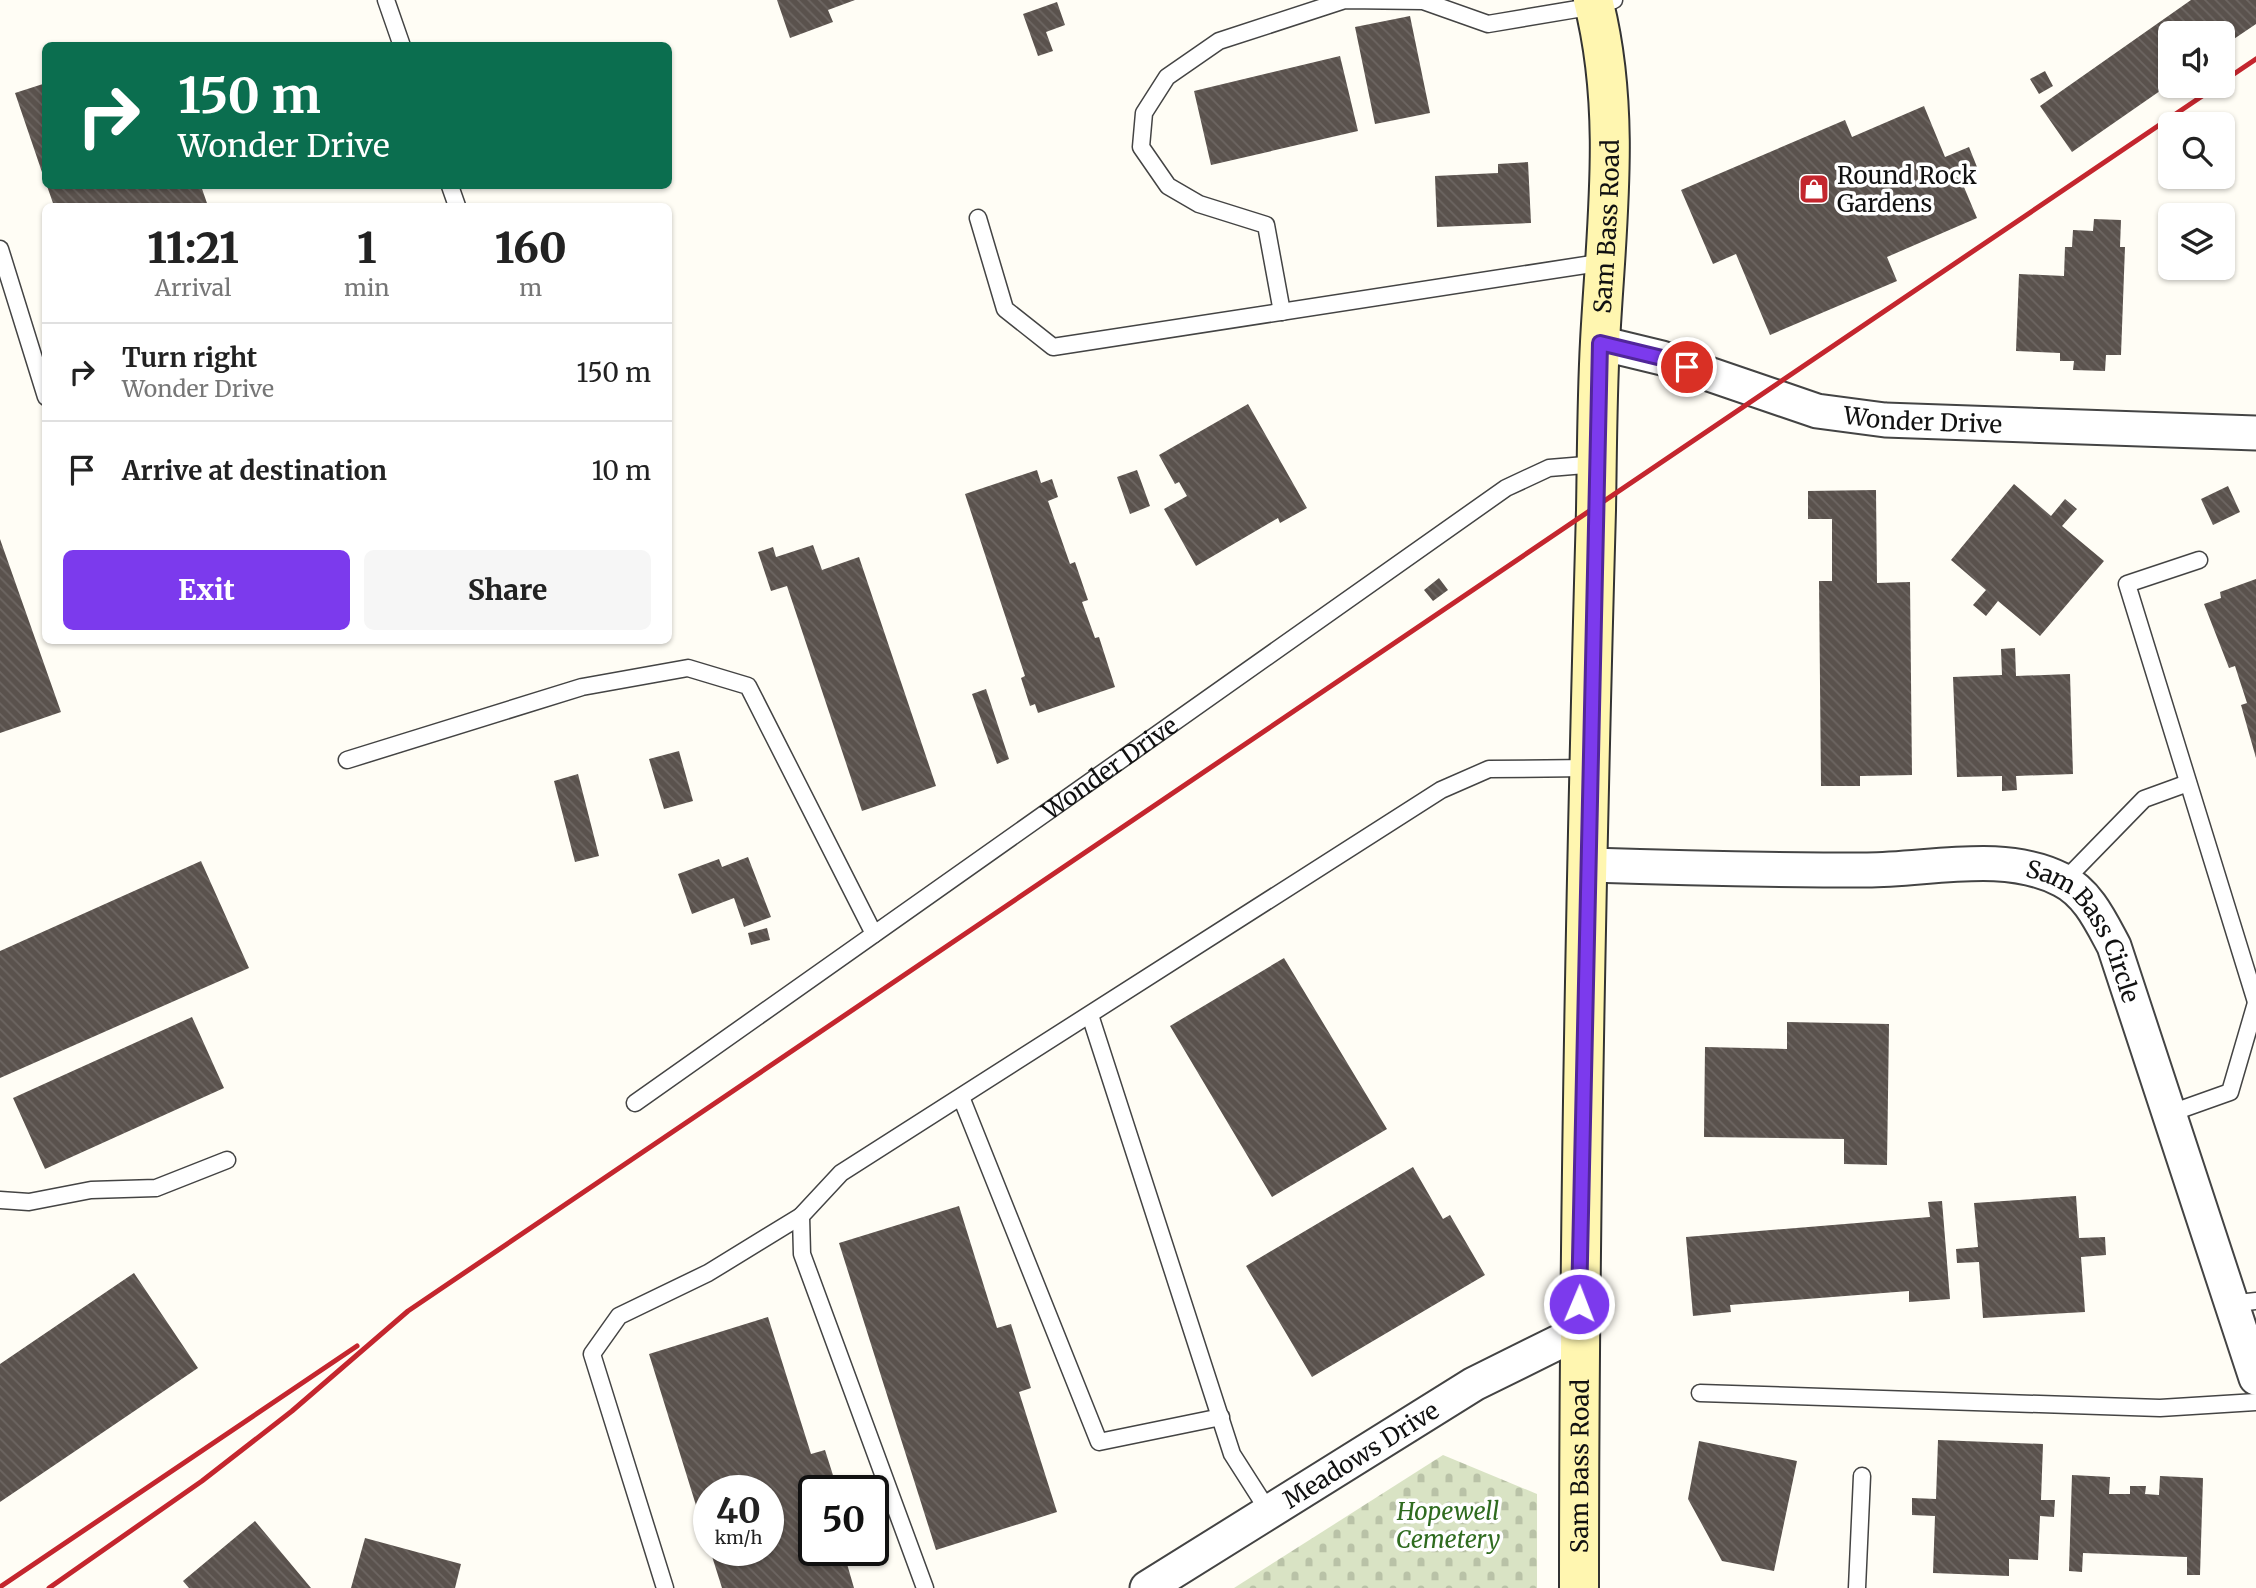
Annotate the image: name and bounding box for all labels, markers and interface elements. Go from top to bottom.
map controls [2158,21,2235,280]
button: sound [2158,21,2235,98]
text: 150 m [178,65,321,126]
icon: right [63,70,154,161]
button: search [2158,112,2235,189]
text: Wonder Drive [178,126,390,166]
street label: Sam Bass Road [1586,139,1625,314]
place label: Round Rock Gardens [1837,160,1977,219]
shop icon: Round Rock Gardens [1797,172,1831,206]
button: layers [2158,203,2235,280]
text: 11:21 [147,222,239,274]
text: 1 [357,222,377,274]
text: 160 [495,222,567,274]
text: Arrival [155,273,231,302]
text: min [344,273,390,302]
text: m [519,273,542,302]
pin [1657,337,1717,397]
text: Turn right [122,341,257,374]
icon: arrive [1668,348,1706,386]
icon: right [63,353,101,391]
text: 150 m [577,356,651,389]
text: Wonder Drive [122,374,274,403]
street label: Wonder Drive [1841,399,2003,440]
icon: arrive [63,451,101,489]
text: Arrive at destination [122,454,387,487]
text: 10 m [592,454,651,487]
button: Exit [63,550,350,630]
button: Share [364,550,651,630]
street label: Wonder Drive [1035,709,1183,827]
street label: Sam Bass Circle [2023,853,2147,1006]
position arrow [1542,1267,1616,1341]
street label: Sam Bass Road [1564,1379,1595,1553]
street label: Meadows Drive [1277,1394,1444,1515]
speed limit sign: 50 [798,1475,889,1566]
text: 40 [716,1489,761,1533]
park label: Hopewell Cemetery [1396,1496,1500,1555]
text: km/h [715,1526,762,1549]

